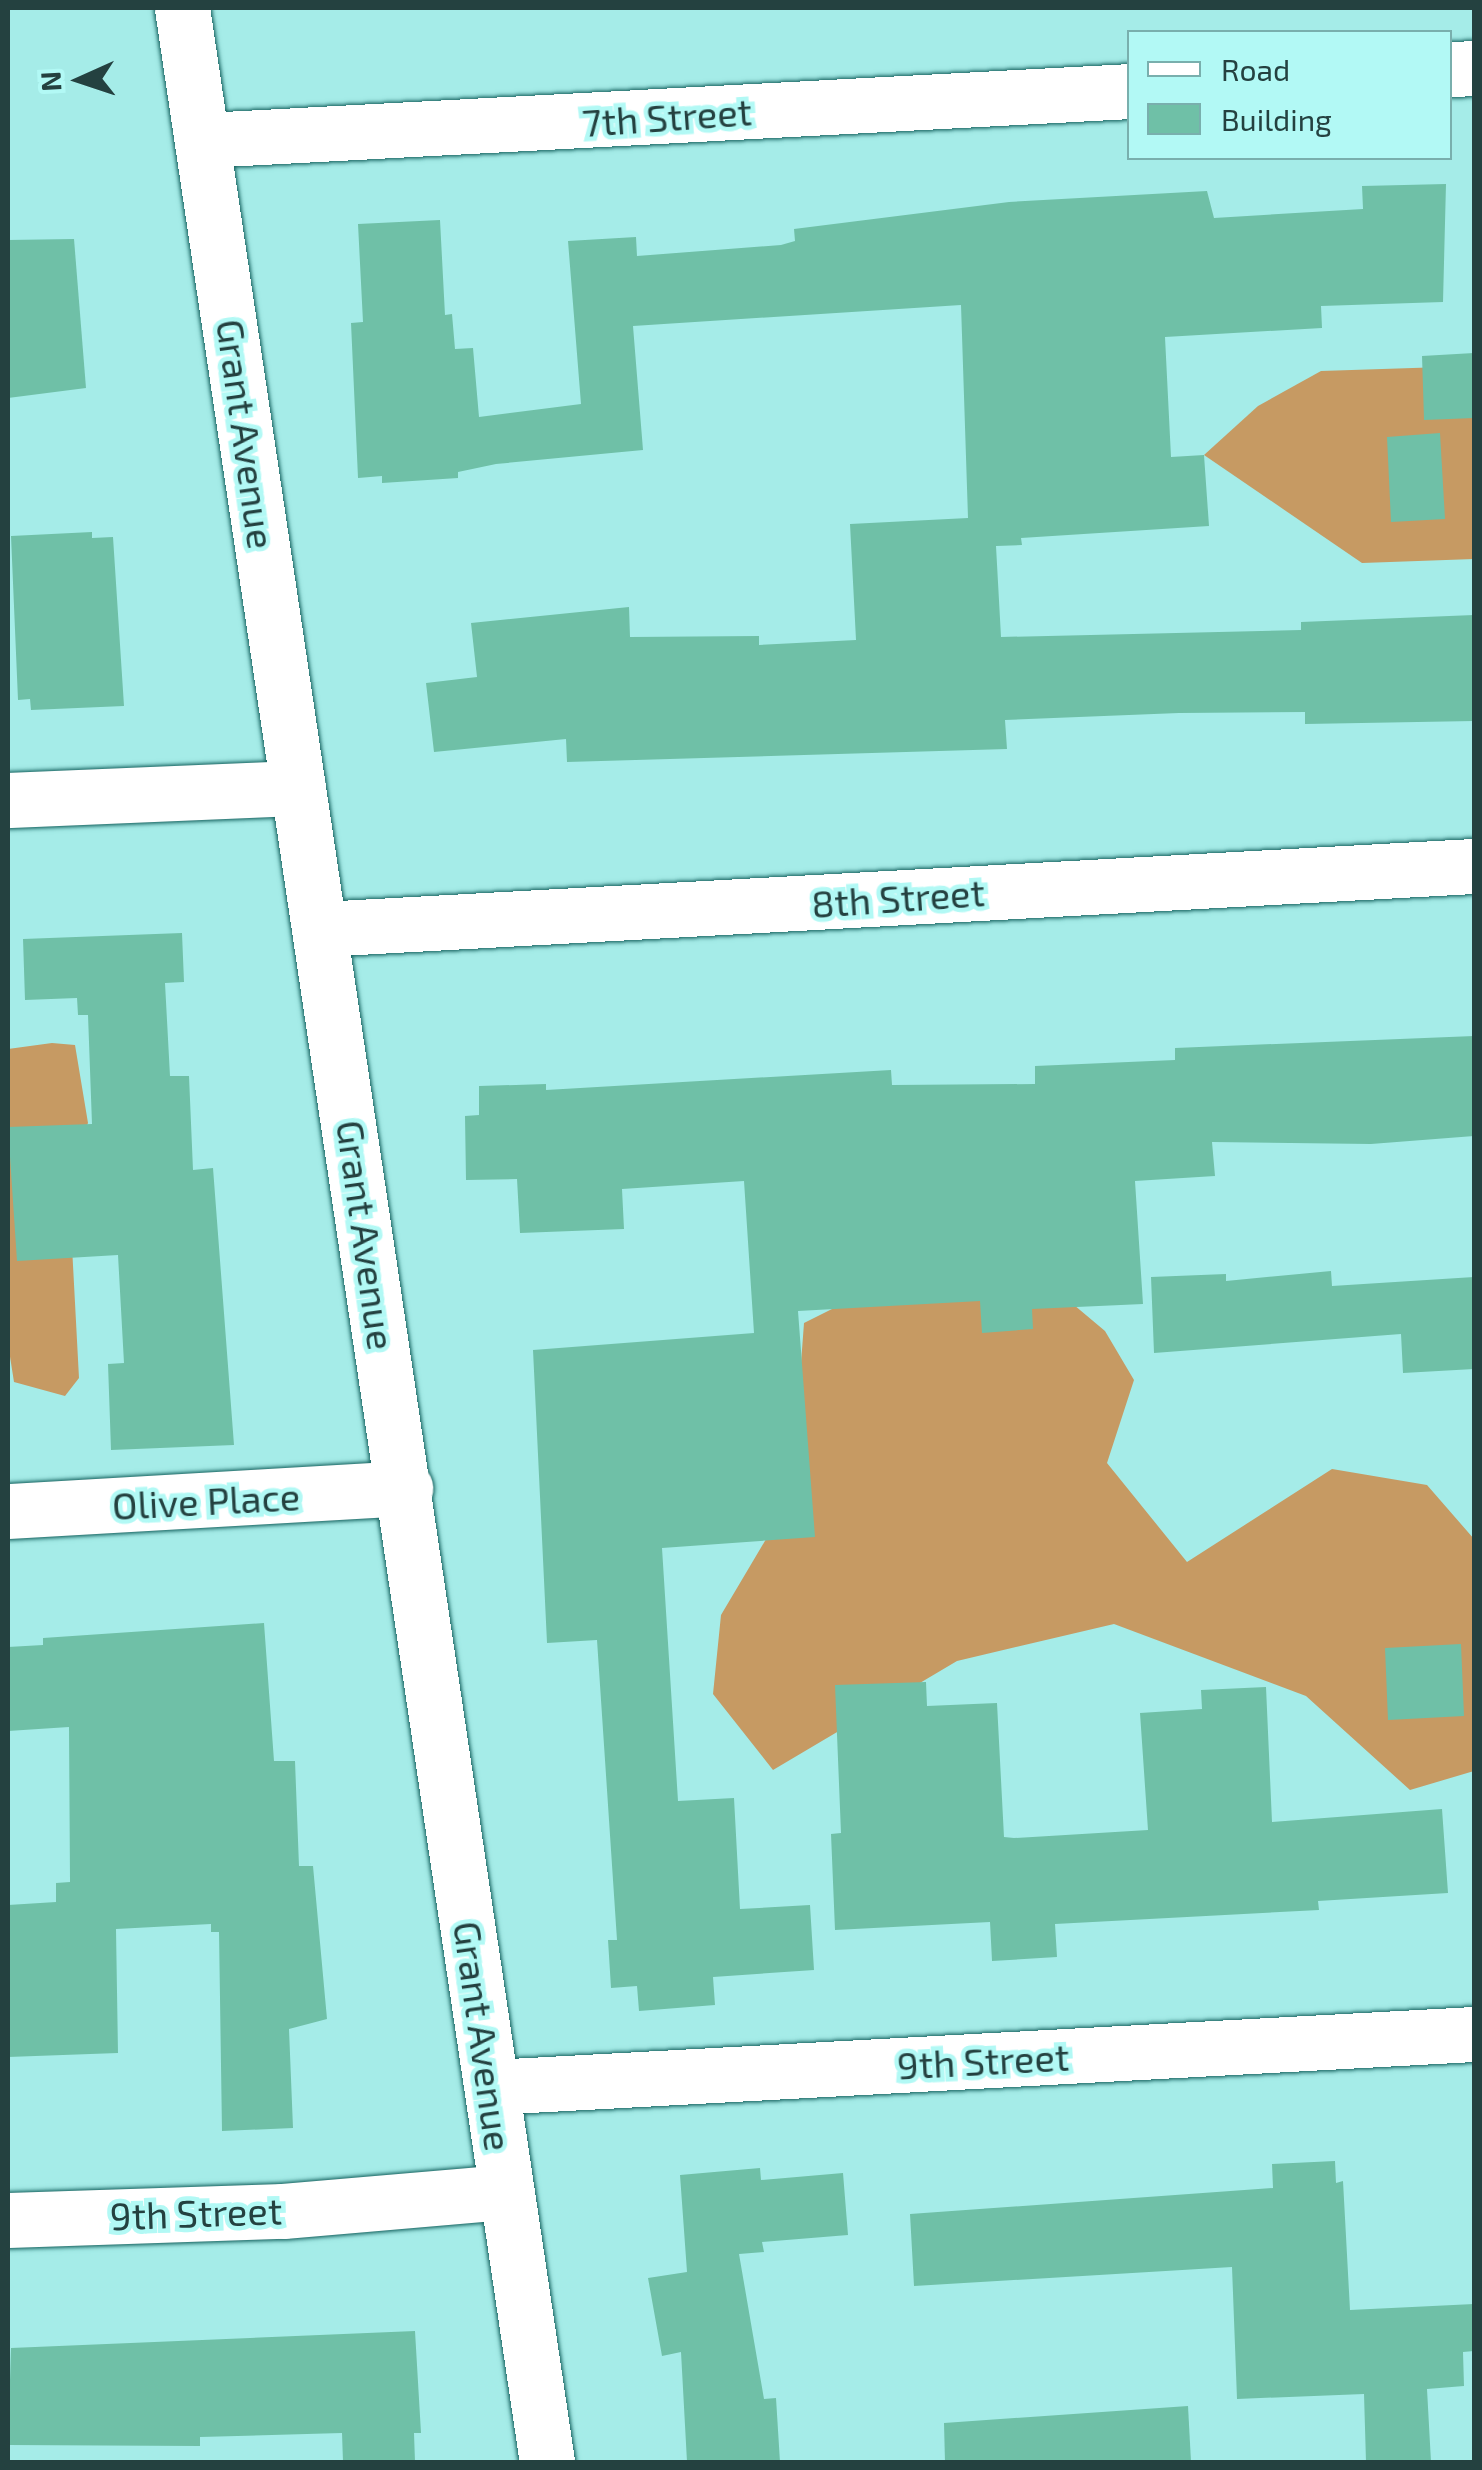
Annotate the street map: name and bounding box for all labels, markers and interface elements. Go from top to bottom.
north arrow [30,30,130,130]
legend [1127,30,1452,160]
text: Road [1221,51,1290,87]
text: N [33,71,68,93]
street label: 7th Street [581,88,753,146]
text: Building [1221,101,1332,137]
street label: Grant Avenue [207,316,285,552]
street label: 8th Street [810,869,986,927]
street label: Grant Avenue [327,1117,405,1353]
street label: Olive Place [111,1473,301,1529]
street label: Grant Avenue [444,1918,522,2154]
street label: 9th Street [896,2034,1070,2088]
street label: 9th Street [109,2187,283,2239]

